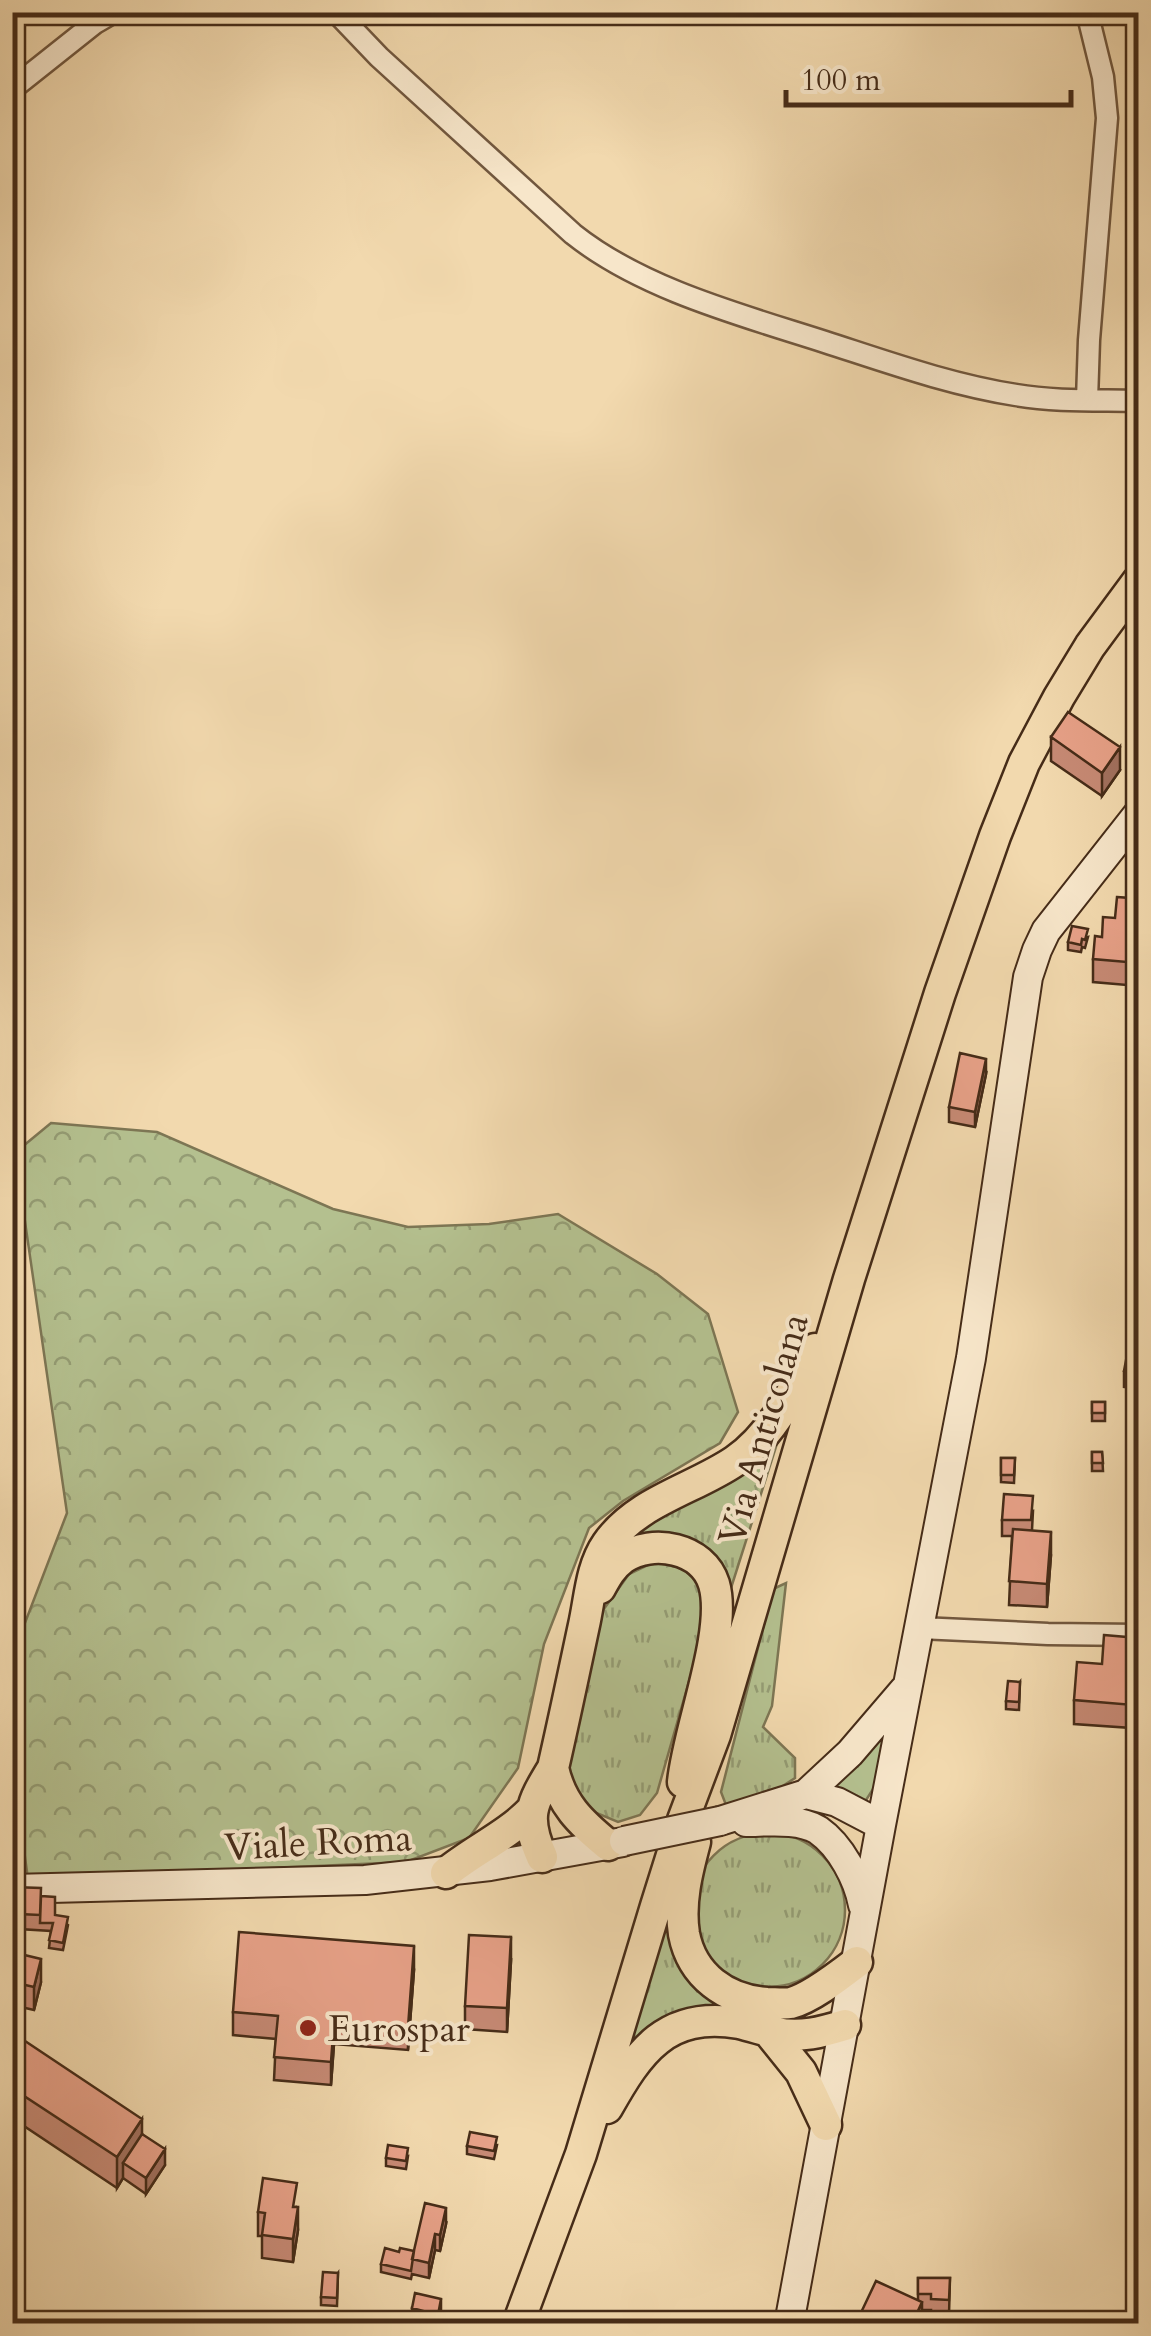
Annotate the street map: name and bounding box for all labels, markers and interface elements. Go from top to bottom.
scale bar [786,45,1071,107]
text: 100 m [801,60,881,101]
street label: Via Anticolana [706,1307,822,1551]
street label: Viale Roma [223,1812,413,1874]
place label: Eurospar [328,2003,470,2055]
marker: Eurospar [297,2017,319,2039]

